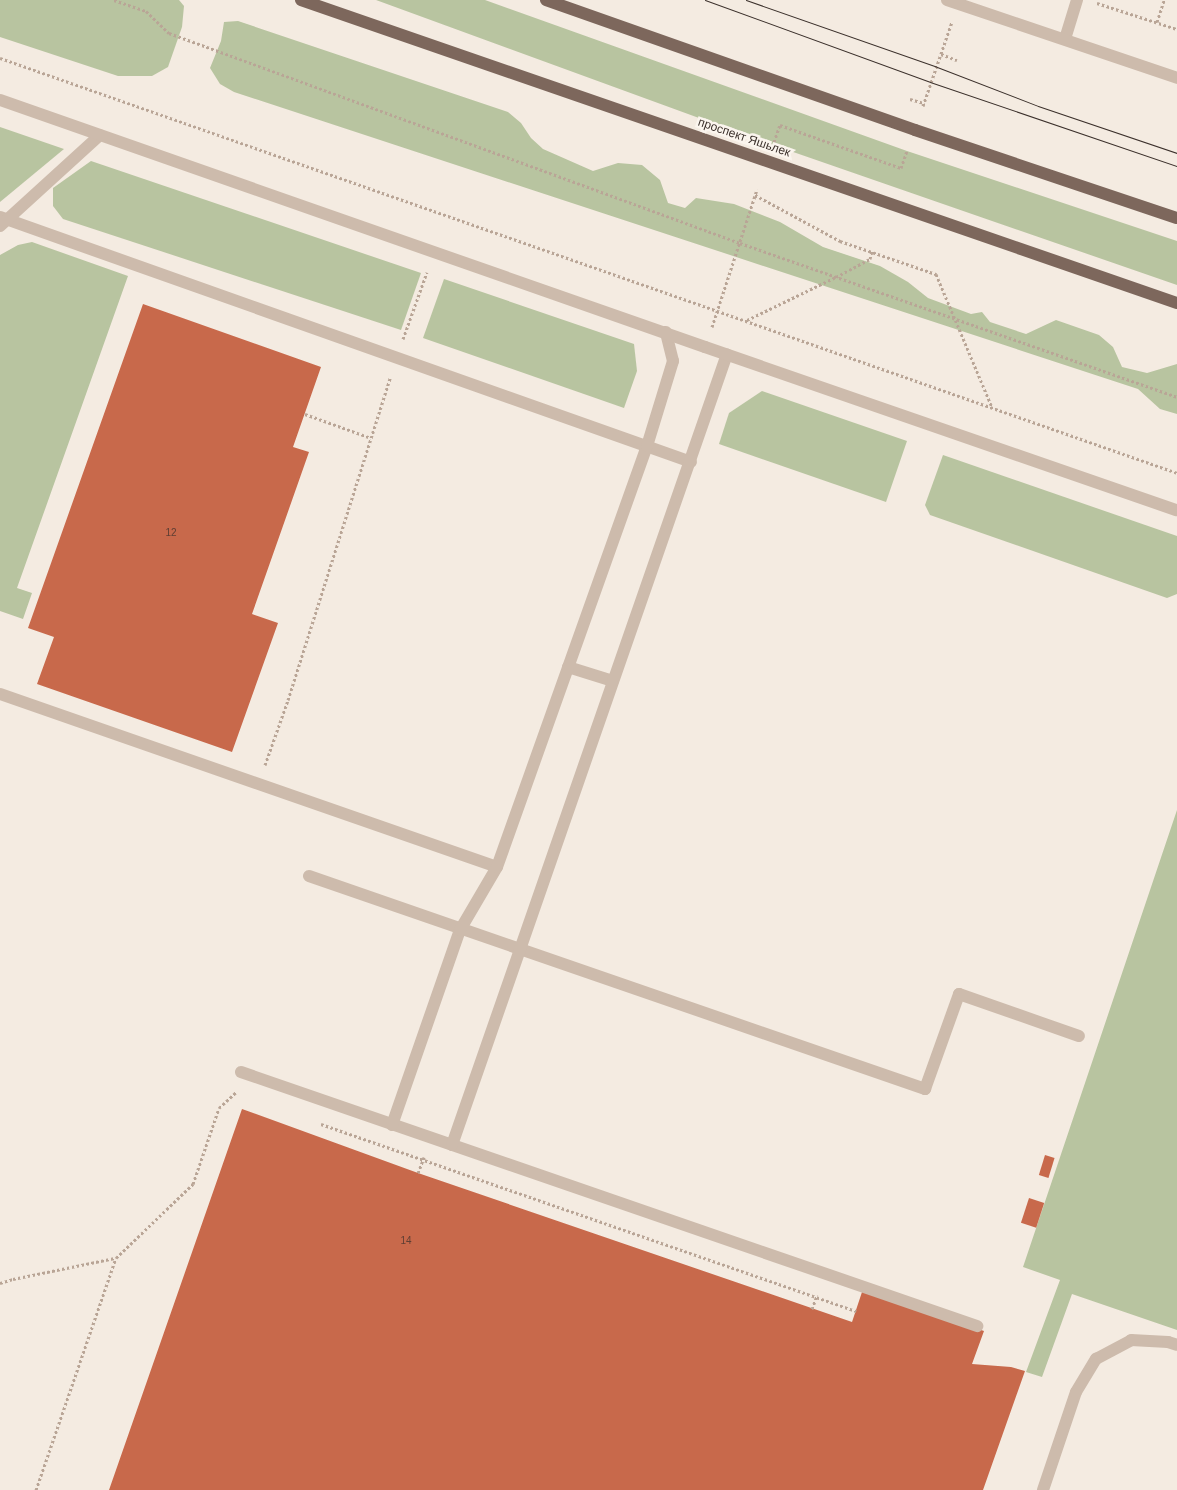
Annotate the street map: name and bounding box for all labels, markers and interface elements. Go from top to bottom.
street label: проспект Яшьлек [696,115,792,161]
house number: 12 [165,527,177,539]
house number: 14 [400,1235,412,1247]

